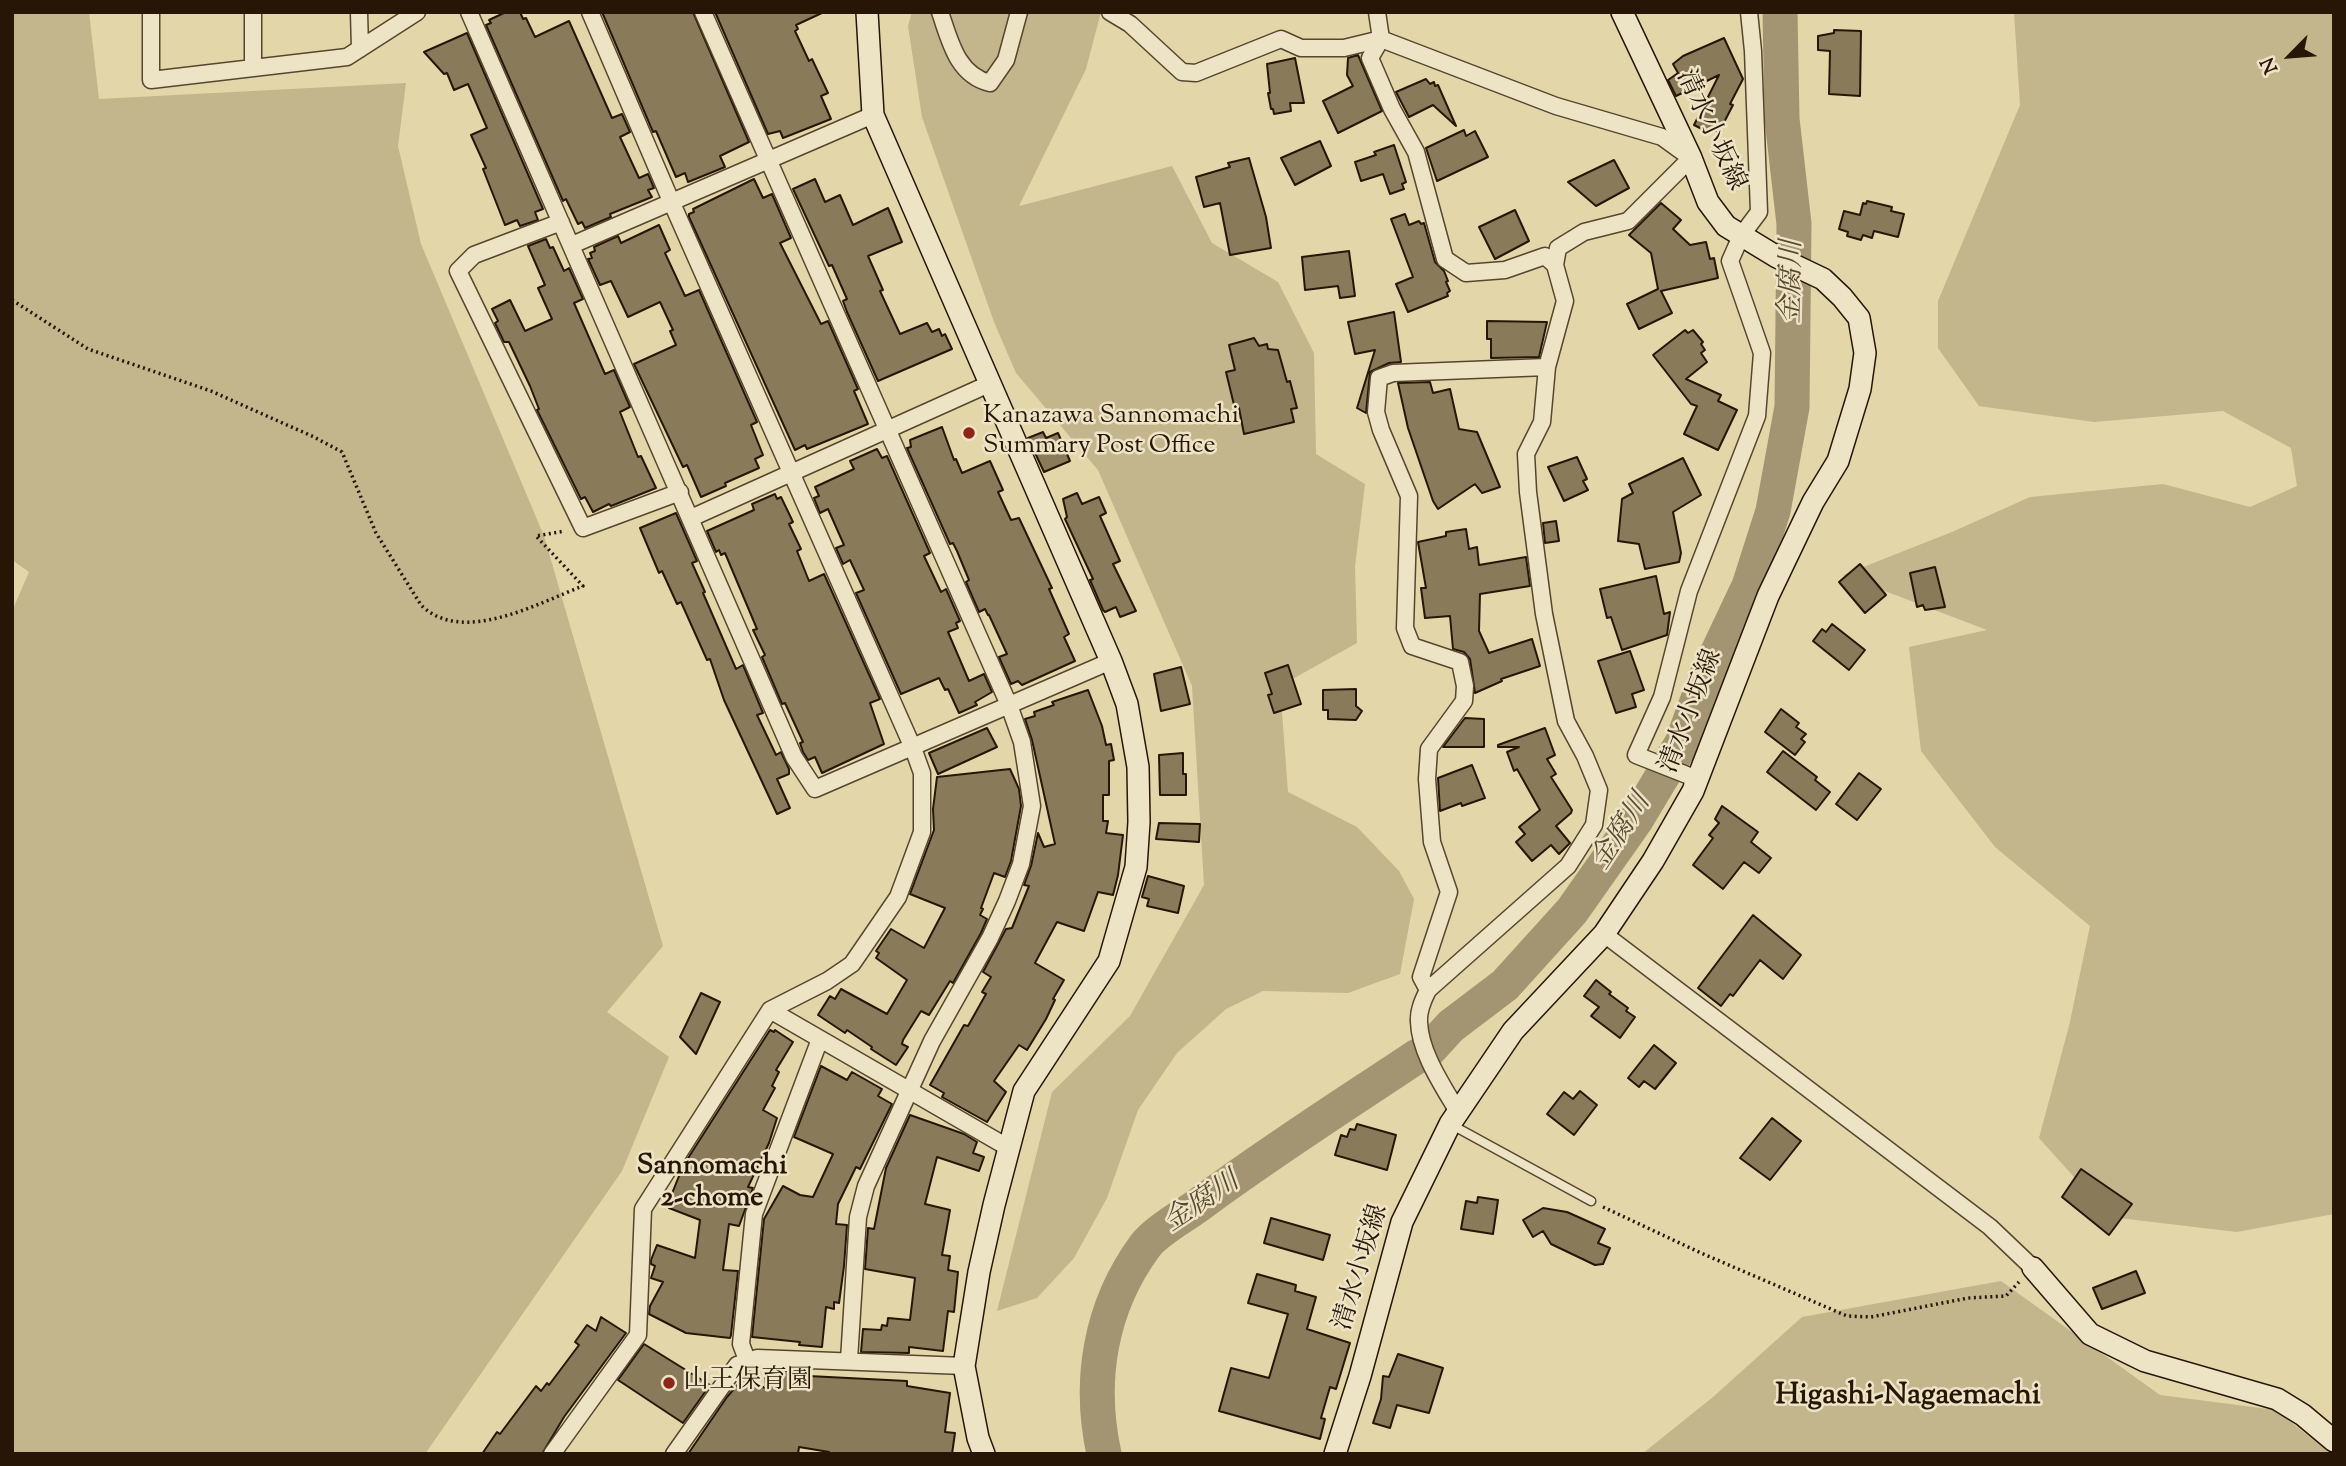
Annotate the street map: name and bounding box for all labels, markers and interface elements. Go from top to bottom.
north arrow [2255,21,2325,91]
text: N [2255,53,2286,78]
street label: 清水小坂線 [1667,65,1751,197]
water label: 金腐川 [1776,240,1812,324]
place label: Kanazawa Sannomachi Summary Post Office [983,402,1239,464]
marker: Kanazawa Sannomachi Summary Post Office [961,425,977,441]
street label: 清水小坂線 [1655,646,1731,778]
water label: 金腐川 [1586,789,1660,877]
district label: Sannomachi 2-chome [637,1151,787,1217]
water label: 金腐川 [1159,1167,1247,1241]
street label: 清水小坂線 [1329,1201,1397,1335]
place label: 山王保育園 [683,1367,813,1399]
marker: 山王保育園 [661,1375,677,1391]
district label: Higashi-Nagaemachi [1775,1380,2041,1416]

